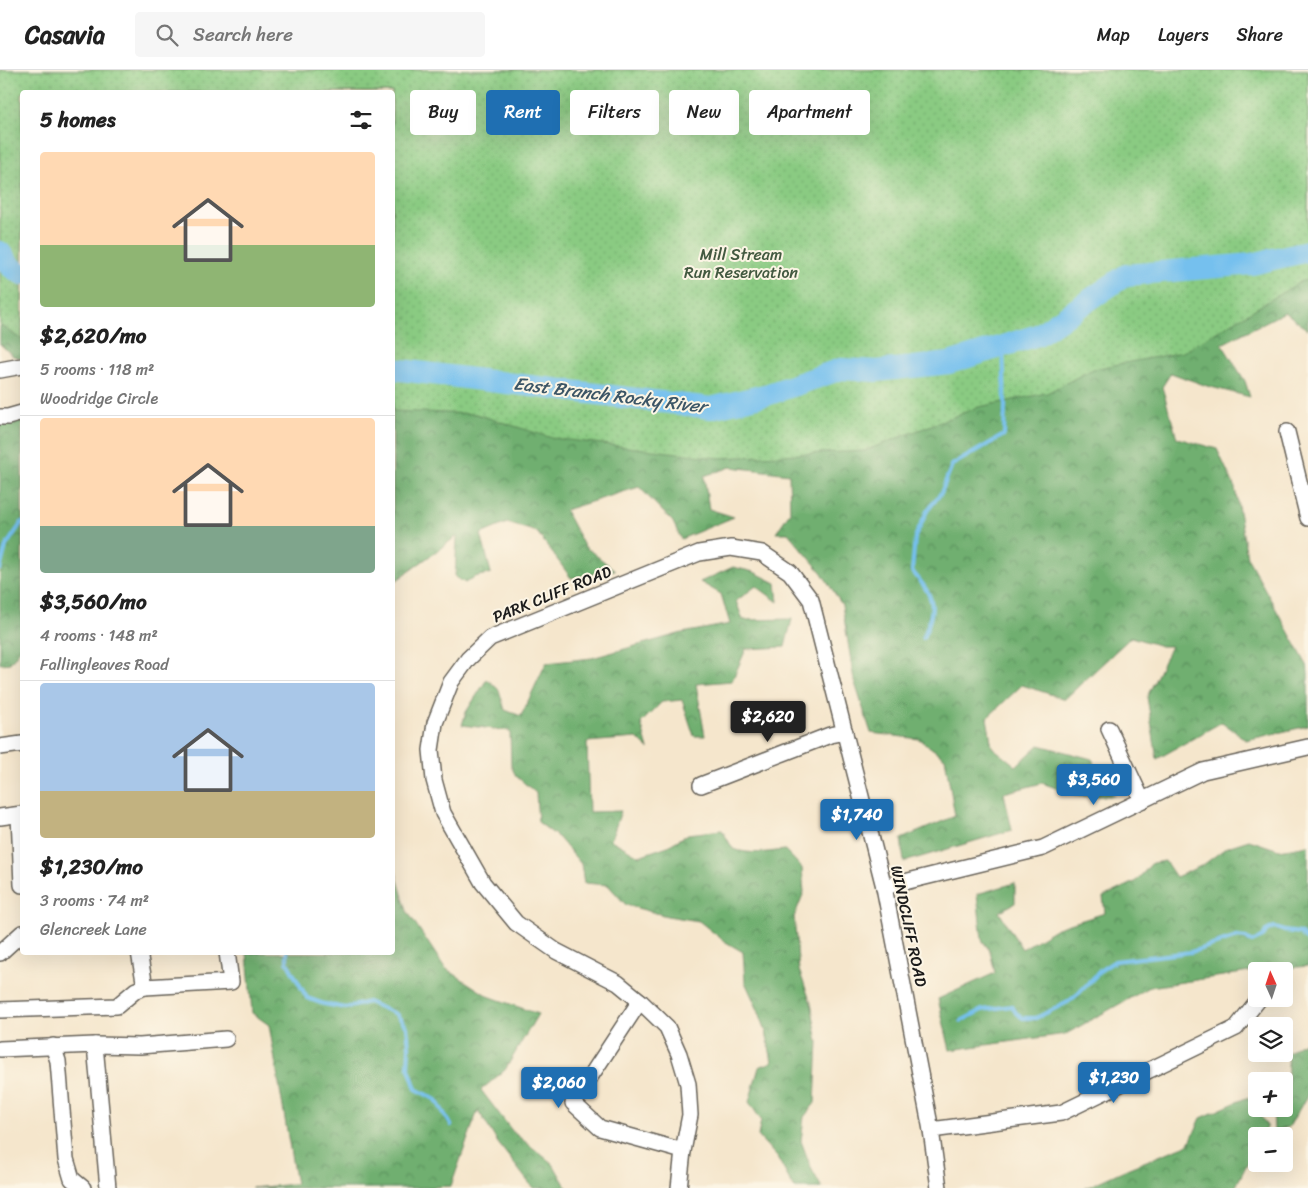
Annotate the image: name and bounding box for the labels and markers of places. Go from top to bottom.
pin: $2,620 [727,700,809,743]
pin: $3,560 [1053,764,1135,806]
pin: $1,740 [816,798,898,841]
pin: $1,230 [1073,1062,1155,1104]
pin: $2,060 [518,1066,600,1109]

